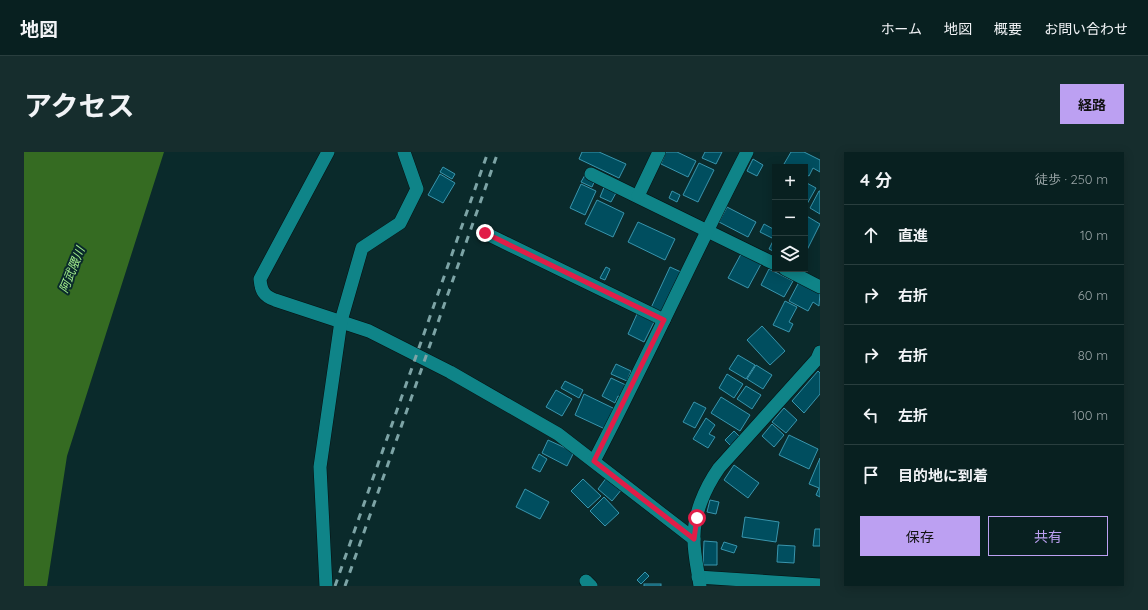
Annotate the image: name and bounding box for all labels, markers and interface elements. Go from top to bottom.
text: 地図 [20,17,58,41]
text: ホーム [880,20,922,38]
text: 地図 [944,20,972,38]
text: 概要 [994,20,1022,38]
text: お問い合わせ [1044,20,1128,38]
button: 経路 [1060,84,1124,124]
text: アクセス [24,88,135,123]
map controls [772,164,808,272]
button: + [772,164,808,200]
text: 4 分 [860,169,892,190]
text: 徒歩 · 250 m [1035,171,1108,187]
button: − [772,200,808,236]
route end [476,224,494,242]
icon: ahead [860,224,882,246]
text: 直進 [898,226,928,245]
text: 10 m [1080,227,1108,243]
button: layers [772,236,808,272]
water label: 阿武隈川 [56,243,88,295]
icon: right [860,284,882,306]
text: 右折 [898,286,928,305]
text: 60 m [1078,287,1108,303]
icon: right [860,344,882,366]
text: 右折 [898,346,928,365]
text: 80 m [1078,347,1108,363]
icon: left [860,404,882,426]
text: 左折 [898,406,928,425]
text: 100 m [1072,407,1108,423]
icon: arrive [860,464,882,486]
text: 目的地に到着 [898,466,988,485]
route start [688,509,706,527]
button: 保存 [860,516,980,556]
button: 共有 [988,516,1108,556]

